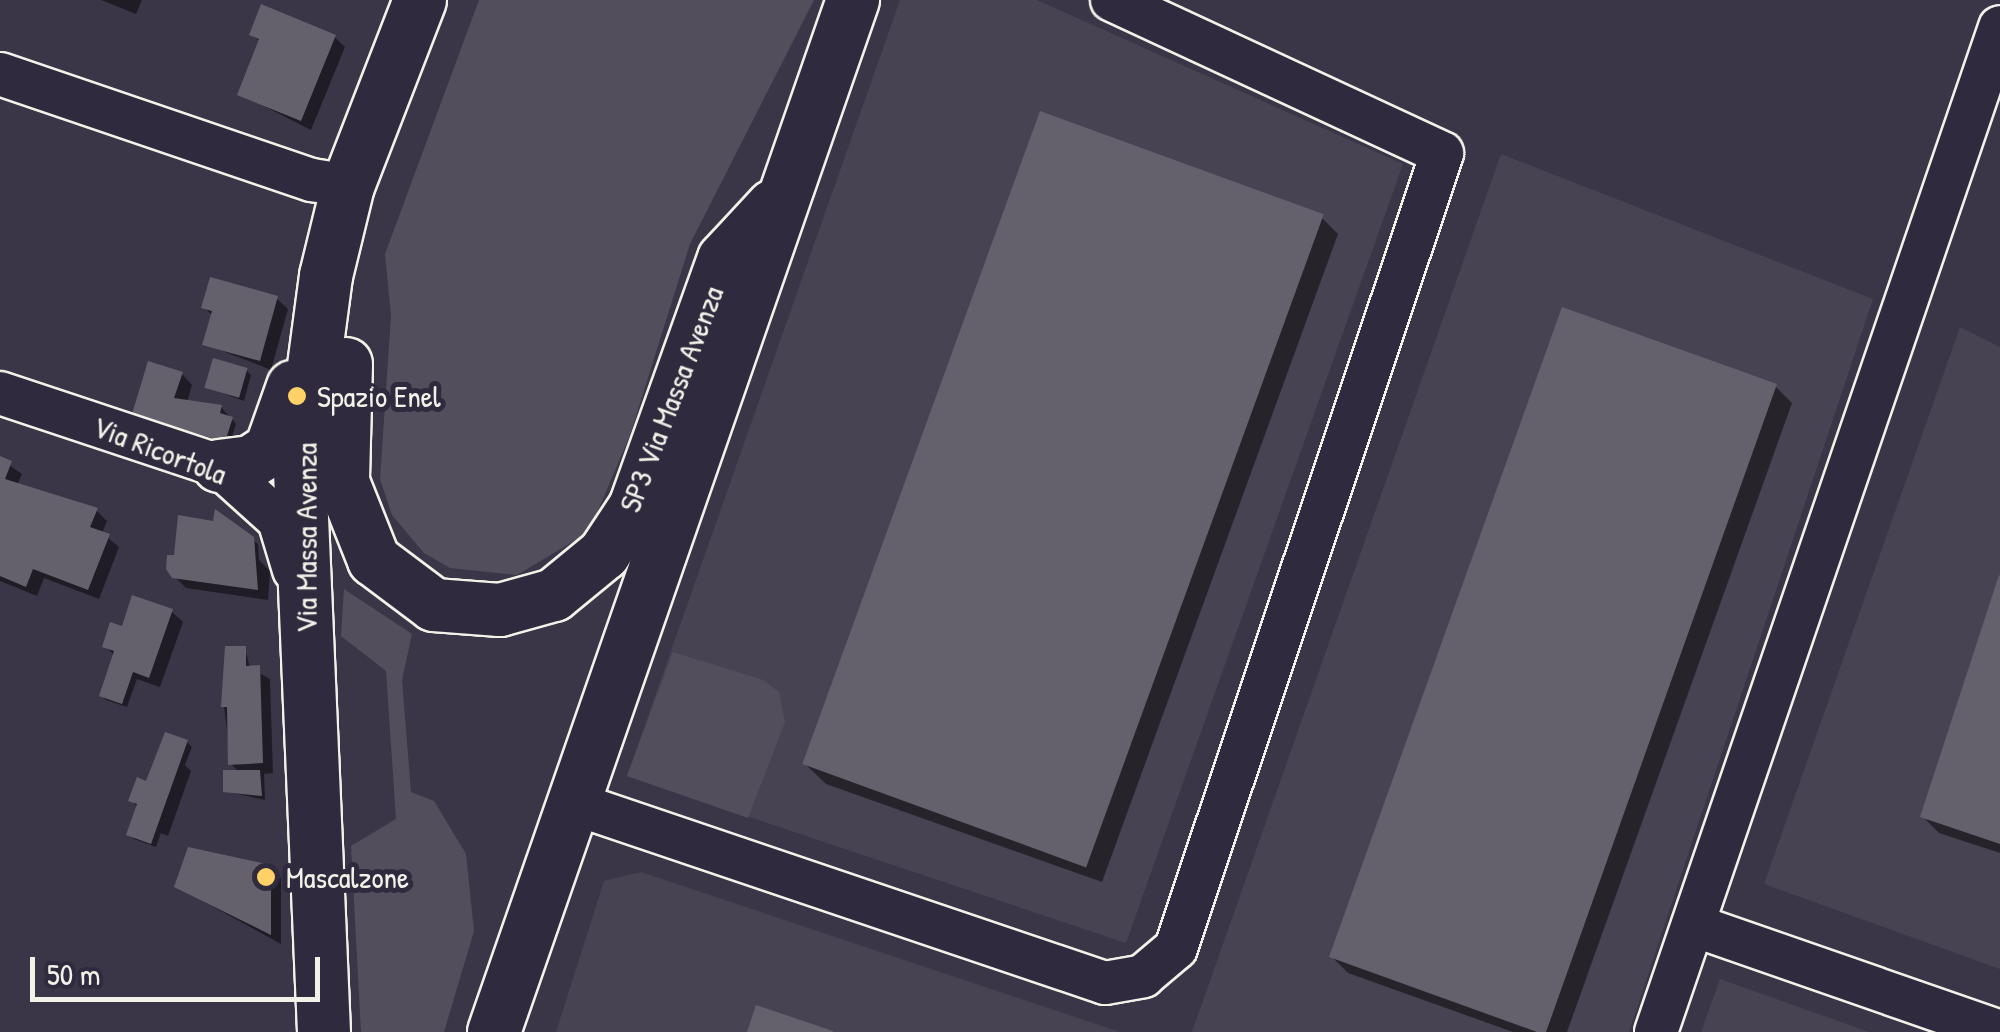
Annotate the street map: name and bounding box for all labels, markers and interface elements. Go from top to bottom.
street label: SP3 Via Massa Avenza [611,281,731,517]
place label: Spazio Enel [317,378,441,414]
marker: Spazio Enel [286,385,308,407]
street label: Via Ricortola [88,408,232,492]
street label: Via Massa Avenza [288,443,324,633]
place label: Mascalzone [286,859,409,895]
marker: Mascalzone [255,866,277,888]
scale bar [35,937,325,999]
text: 50 m [47,954,100,994]

